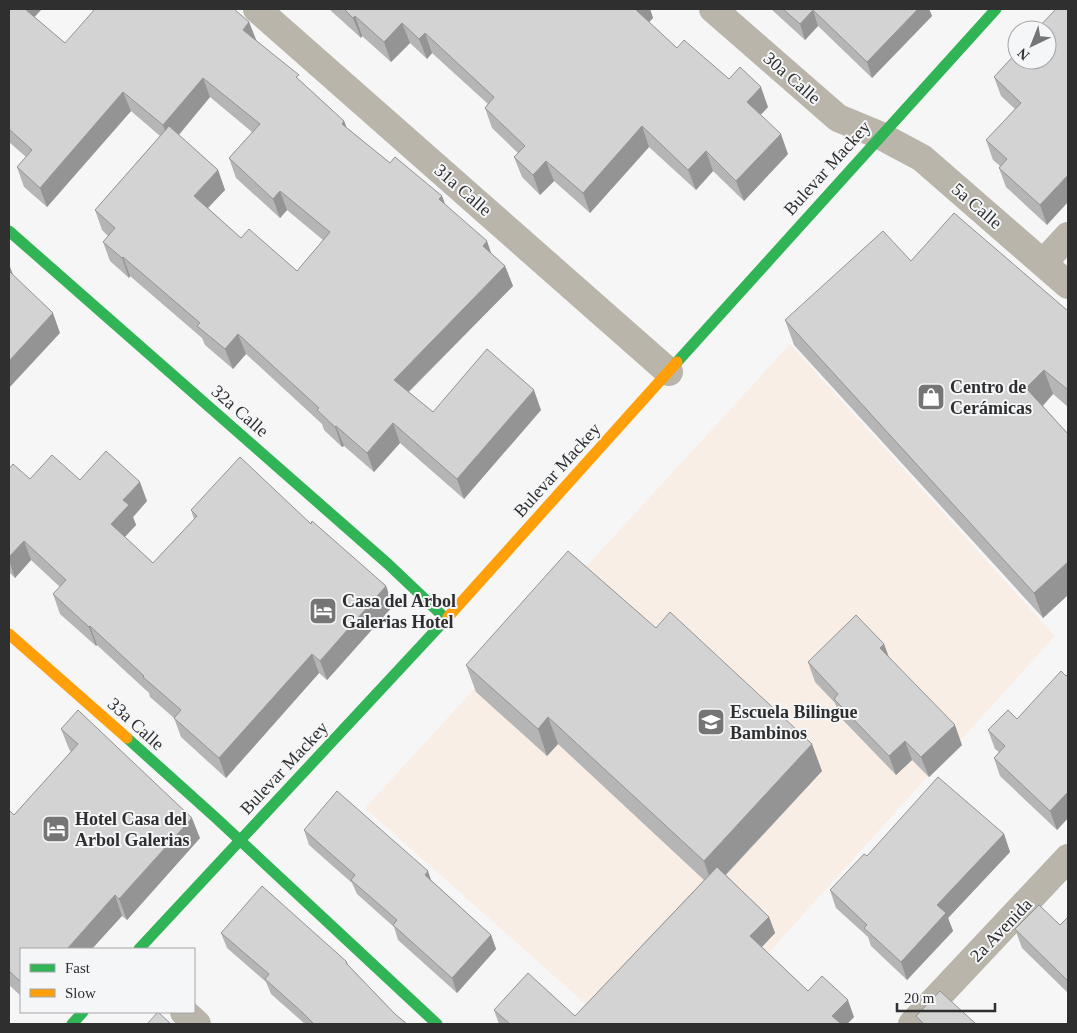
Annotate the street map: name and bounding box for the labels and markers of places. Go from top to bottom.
place label: Centro de Cerámicas [950,377,1032,418]
shop icon: Centro de Cerámicas [916,382,946,412]
place label: Casa del Arbol Galerias Hotel [342,591,456,632]
hotel icon: Casa del Arbol Galerias Hotel [308,596,338,626]
place label: Escuela Bilingue Bambinos [730,702,858,743]
school or university icon: Escuela Bilingue Bambinos [696,707,726,737]
place label: Hotel Casa del Arbol Galerias [75,809,190,850]
hotel icon: Hotel Casa del Arbol Galerias [41,814,71,844]

